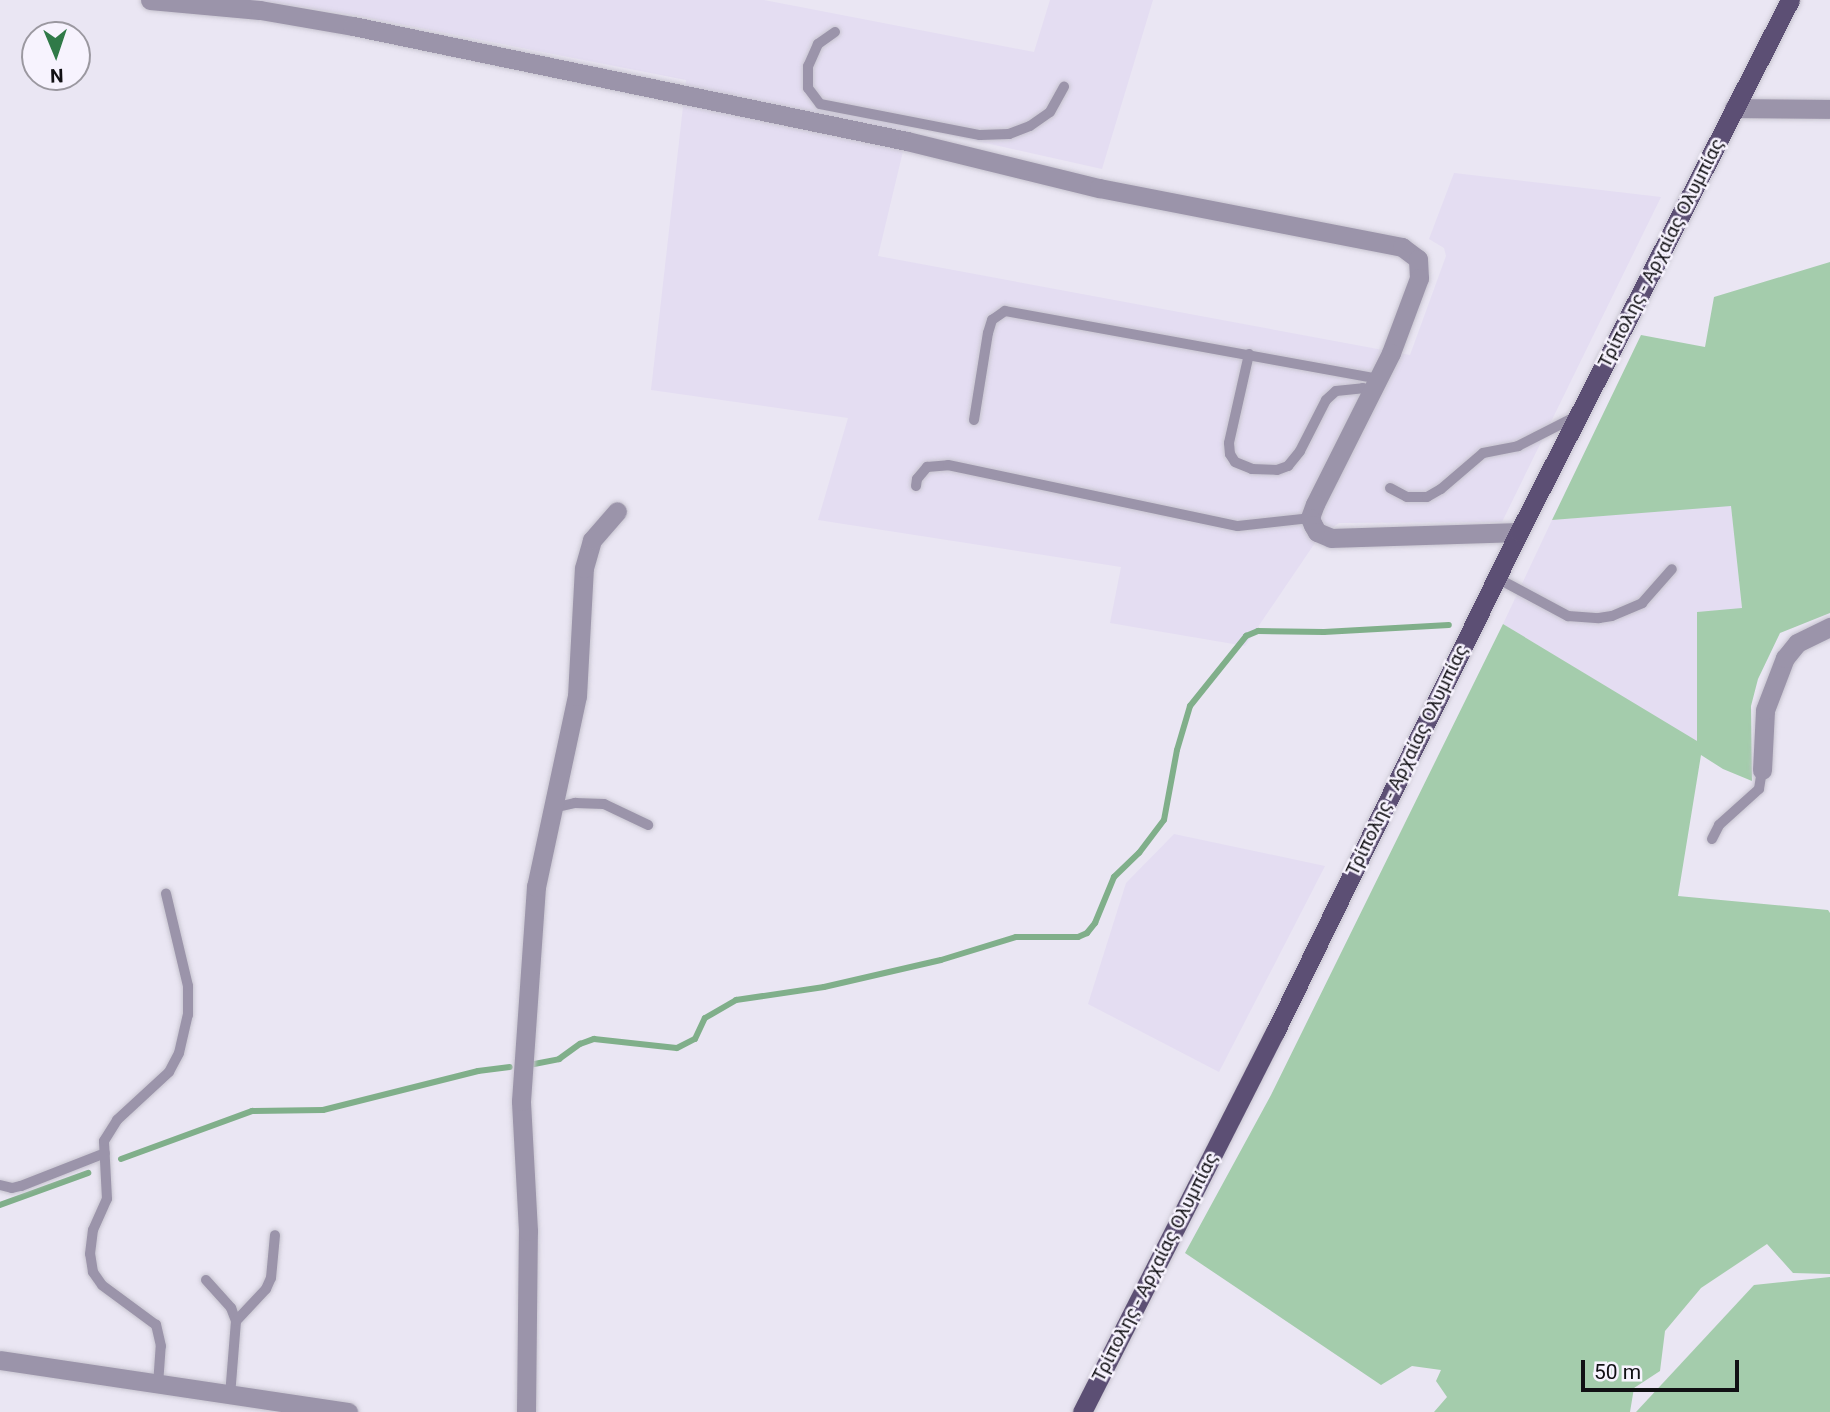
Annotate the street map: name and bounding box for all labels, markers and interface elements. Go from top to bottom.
north arrow [21,21,91,91]
text: N [50,64,64,87]
street label: Τρίπολης - Αρχαίας Ολυμπίας [1593,135,1729,371]
street label: Τρίπολης - Αρχαίας Ολυμπίας [1341,641,1473,879]
street label: Τρίπολης - Αρχαίας Ολυμπίας [1087,1149,1223,1385]
scale bar [1585,1346,1742,1390]
text: 50 m [1594,1360,1641,1384]

